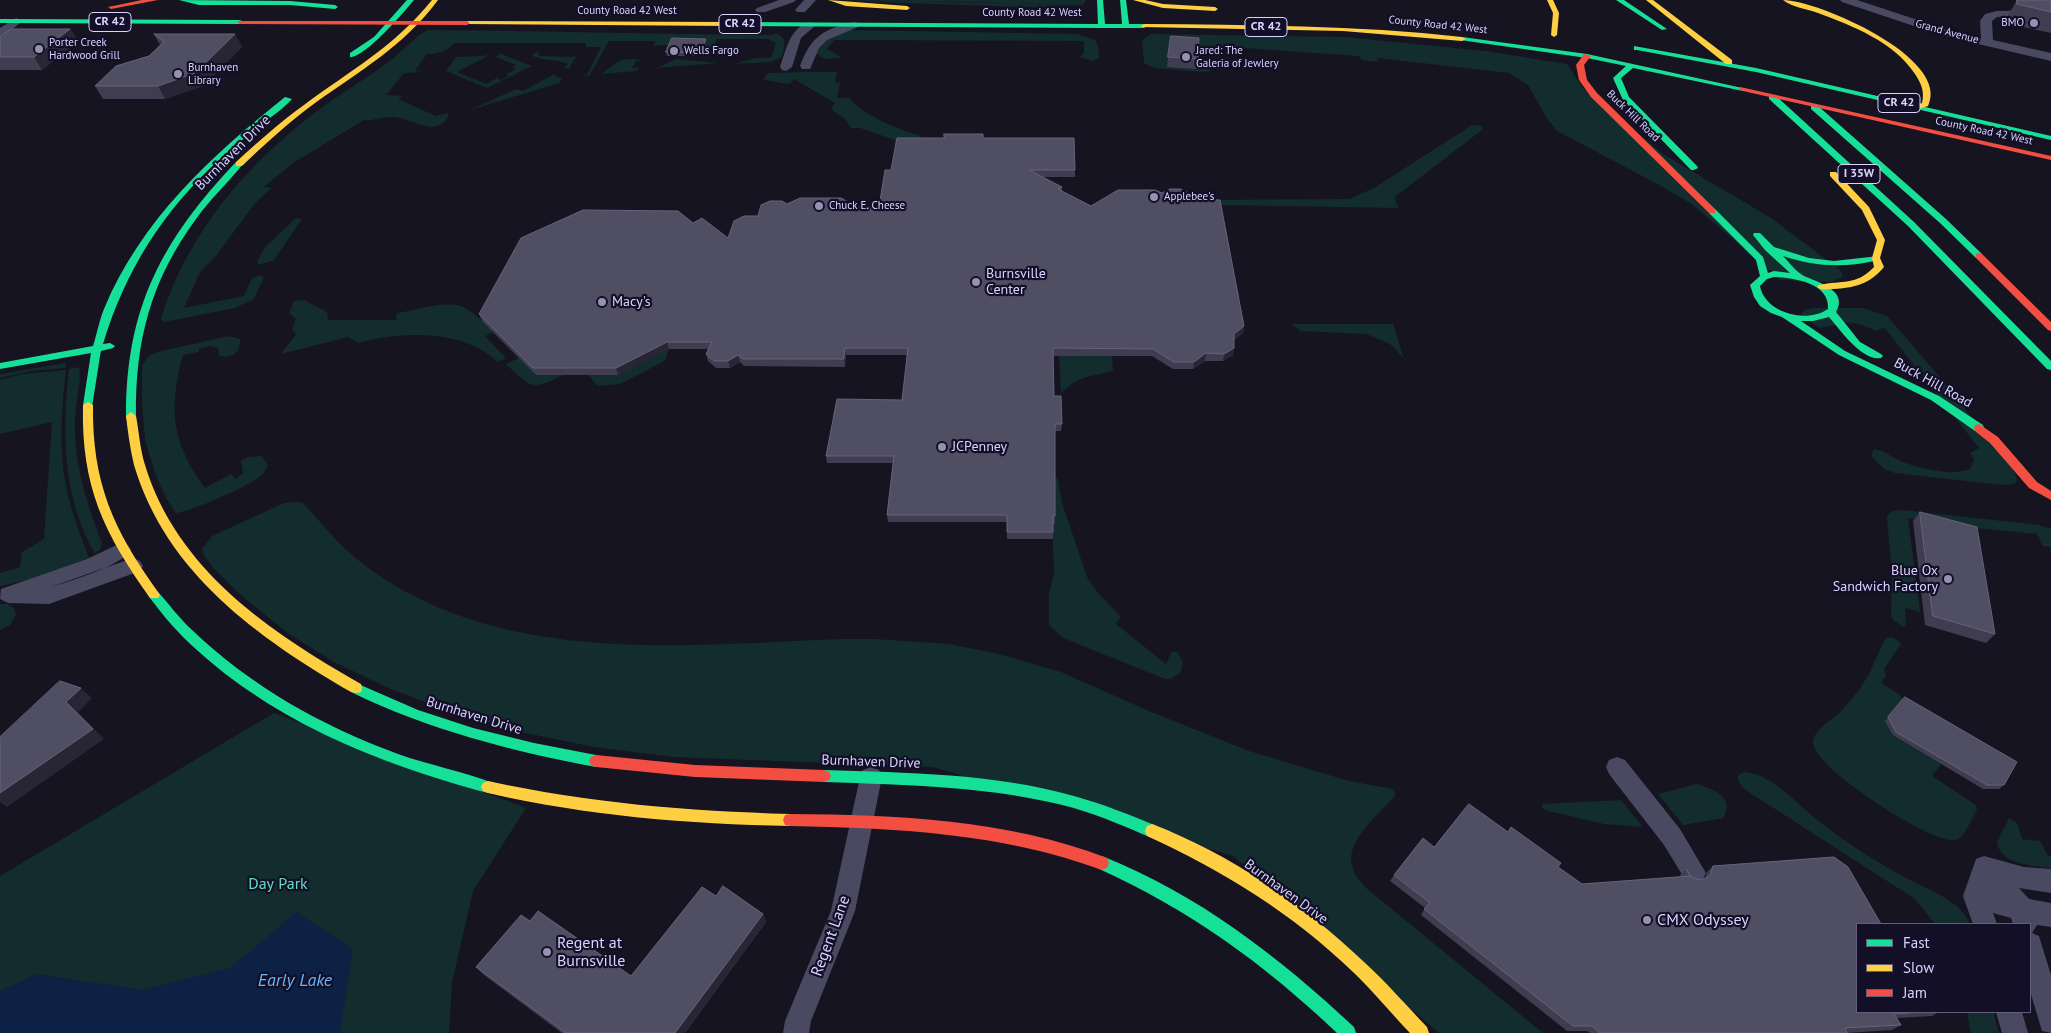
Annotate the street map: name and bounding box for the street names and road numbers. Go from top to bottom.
street label: County Road 42 West [577,4,677,18]
street label: County Road 42 West [982,6,1082,20]
road number: CR 42 [89,13,131,32]
street label: County Road 42 West [1388,13,1488,37]
road number: CR 42 [719,14,761,34]
street label: Grand Avenue [1914,17,1980,47]
road number: CR 42 [1245,18,1287,36]
street label: Buck Hill Road [1604,87,1662,145]
road number: CR 42 [1878,94,1920,112]
street label: Burnhaven Drive [192,112,274,194]
street label: County Road 42 West [1934,114,2034,148]
road number: I 35W [1838,164,1880,183]
street label: Buck Hill Road [1891,355,1975,411]
street label: Burnhaven Drive [424,693,524,739]
street label: Burnhaven Drive [821,752,921,772]
street label: Burnhaven Drive [1241,856,1331,928]
street label: Regent Lane [808,893,854,979]

